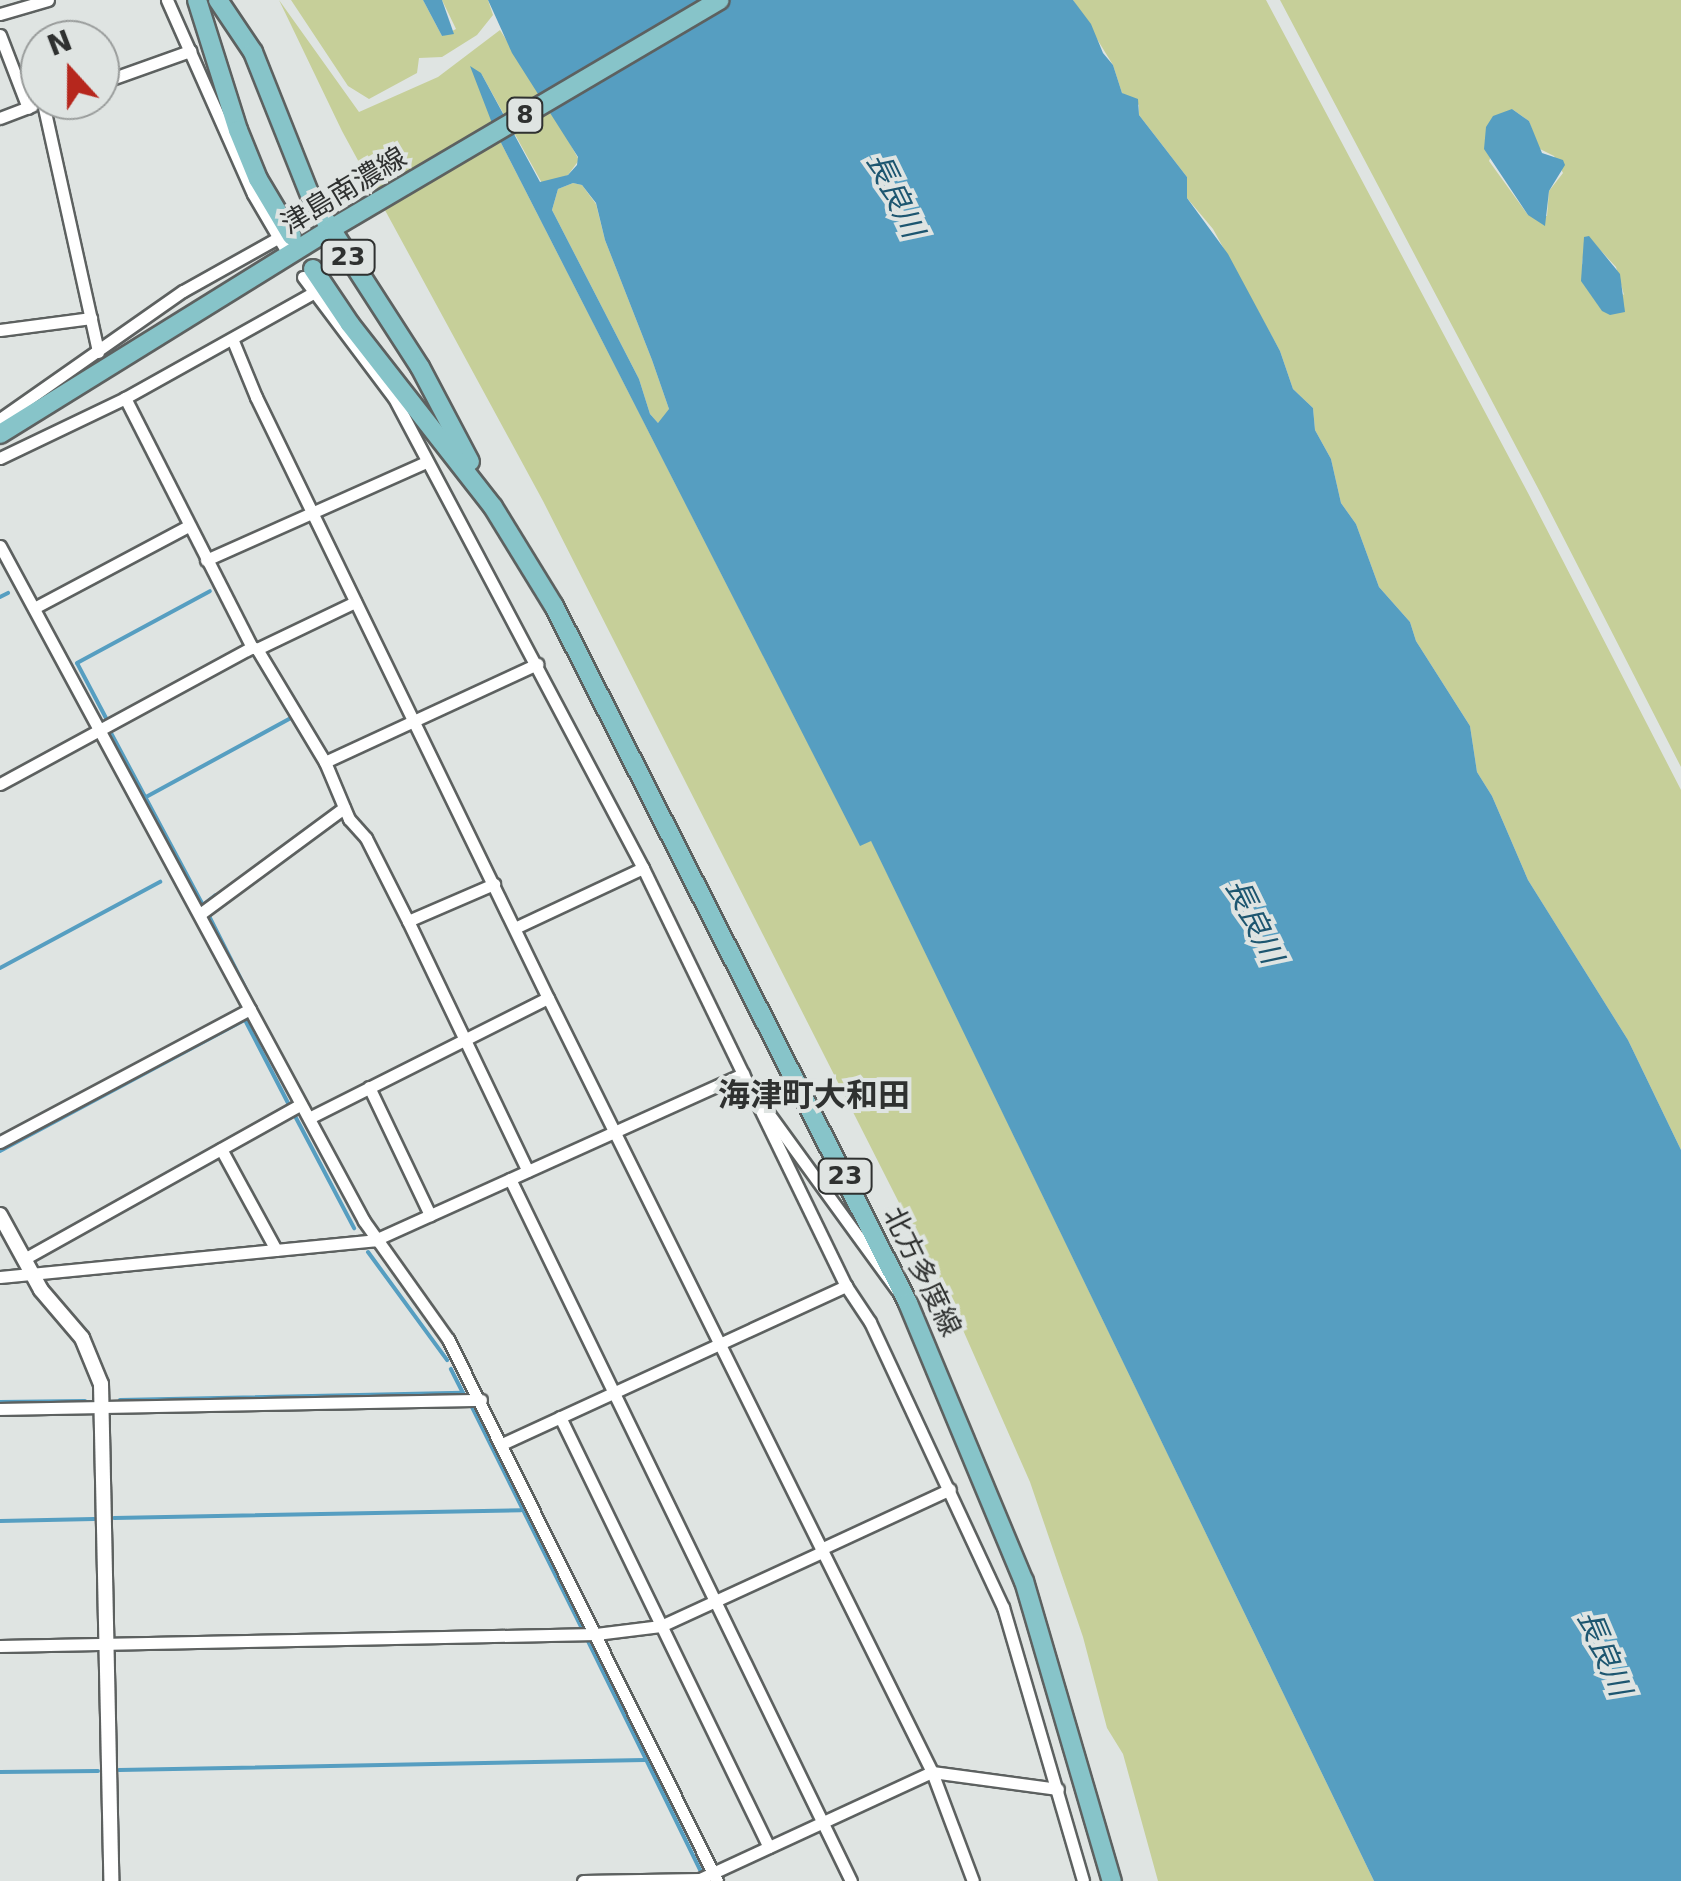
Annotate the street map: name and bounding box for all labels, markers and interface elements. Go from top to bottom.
north arrow [20,20,120,120]
text: N [43,24,77,63]
road number: 8 [505,95,545,135]
street label: 津島南濃線 [275,141,413,241]
water label: 長良川 [859,147,931,243]
road number: 23 [320,237,376,277]
water label: 長良川 [1218,873,1290,969]
district label: 海津町大和田 [718,1076,910,1114]
road number: 23 [818,1156,872,1196]
street label: 北方多度線 [876,1202,968,1342]
water label: 長良川 [1570,1605,1638,1701]

